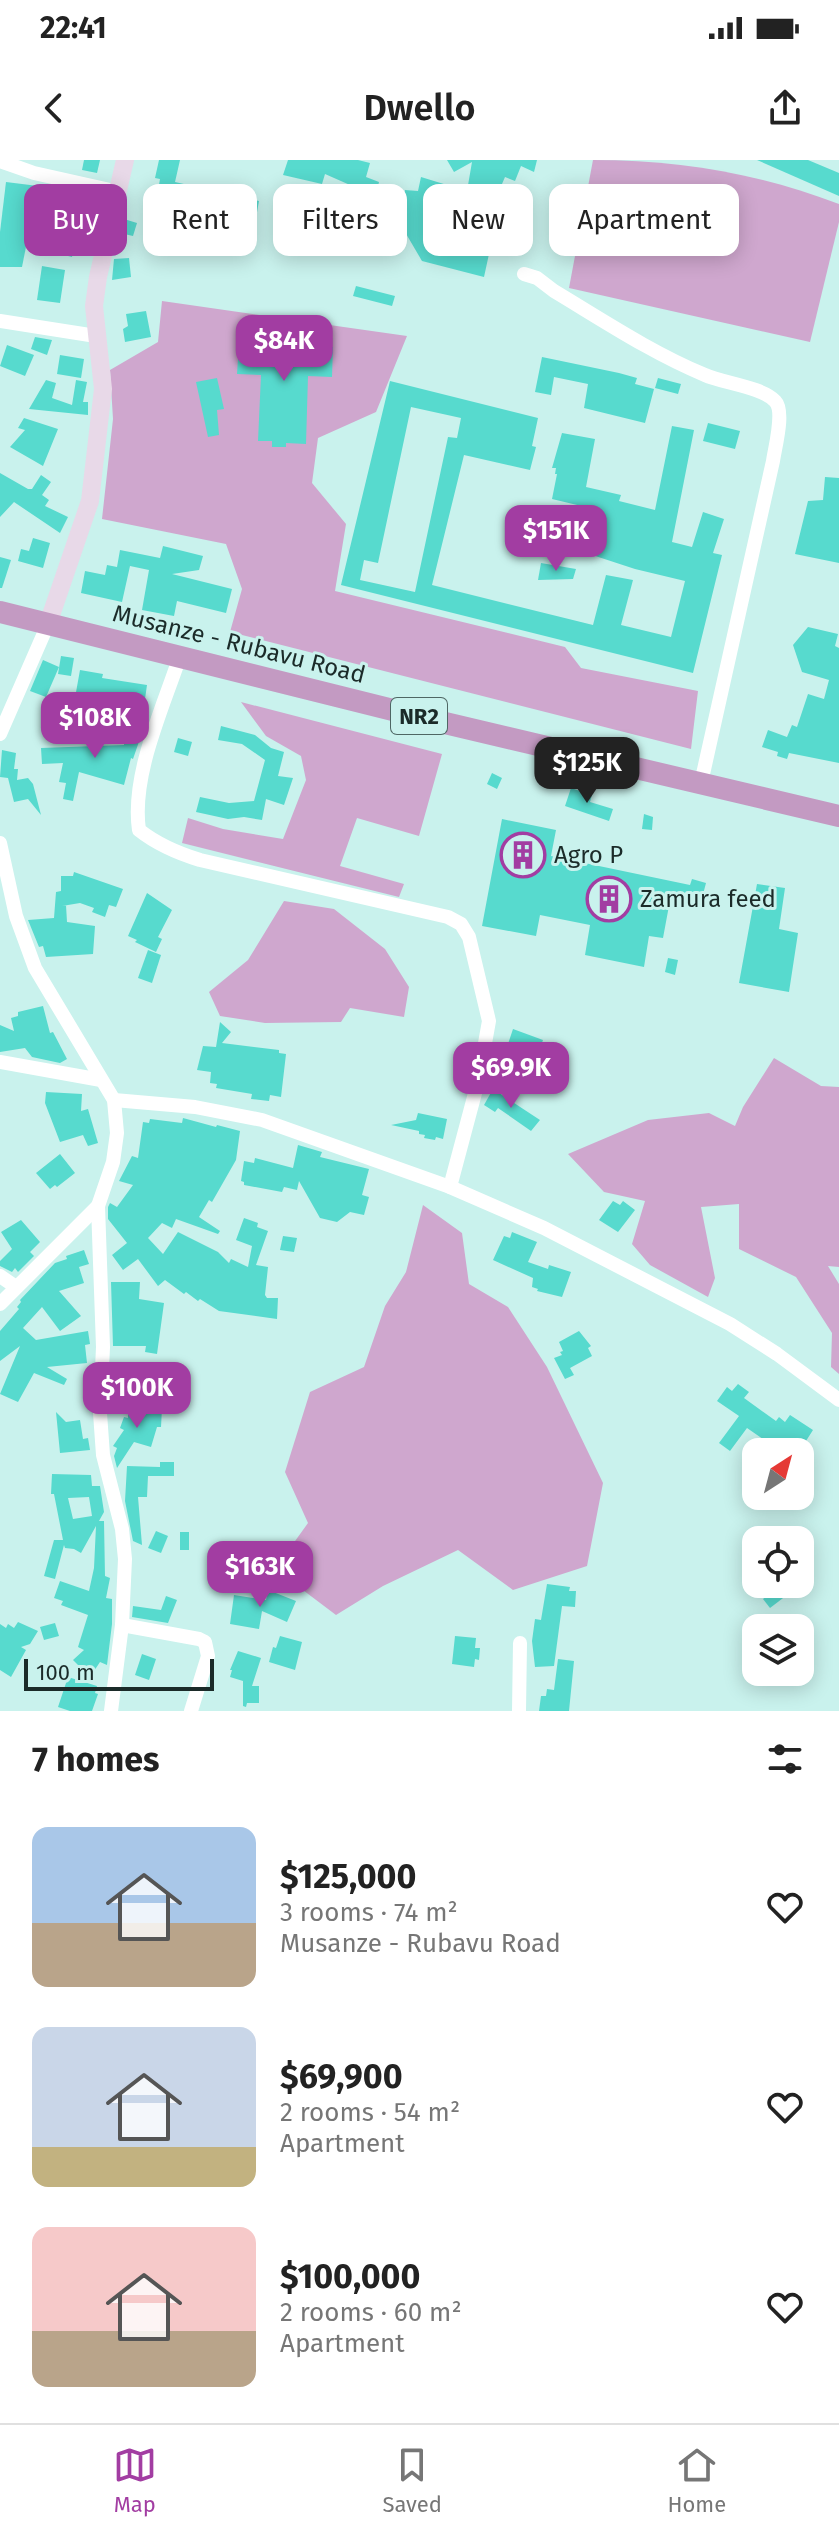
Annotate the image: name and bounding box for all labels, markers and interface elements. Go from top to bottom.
text: 22:41 [40,10,107,46]
icon: back [32,86,76,130]
text: Dwello [363,86,476,130]
icon: share [763,86,807,130]
chip: Buy [24,184,127,256]
chip: Rent [143,184,257,256]
chip: Filters [273,184,407,256]
chip: New [423,184,533,256]
chip: Apartment [549,184,739,256]
pin: $84K [237,315,331,383]
text: $84K [254,325,314,356]
pin: $151K [500,505,612,573]
text: $151K [523,515,589,546]
street label: Musanze - Rubavu Road [110,599,368,689]
pin: $108K [39,692,151,760]
road number: NR2 [391,698,447,734]
text: $108K [59,702,131,733]
pin: $125K [531,737,643,805]
text: $125K [552,747,622,778]
building icon: Agro P [499,831,547,879]
place label: Agro P [554,841,623,869]
building icon: Zamura feed [585,875,633,923]
place label: Zamura feed [640,885,776,913]
pin: $69.9K [446,1042,576,1110]
text: $69.9K [471,1052,551,1083]
pin: $100K [81,1362,193,1430]
text: $100K [101,1372,173,1403]
north arrow [742,1438,814,1510]
map controls [742,1438,814,1686]
button: locate [742,1526,814,1598]
pin: $163K [204,1541,316,1609]
text: $163K [225,1551,295,1582]
button: layers [742,1614,814,1686]
scale bar [24,1655,214,1691]
text: 100 m [36,1659,95,1686]
icon: filters [763,1737,807,1781]
text: 7 homes [32,1739,159,1780]
text: $125,000 [280,1856,416,1897]
icon: home [96,1859,192,1955]
icon: heart [763,1885,807,1929]
text: 3 rooms · 74 m² [280,1897,458,1928]
text: Musanze - Rubavu Road [280,1928,561,1959]
text: $69,900 [280,2056,403,2097]
icon: home [96,2059,192,2155]
icon: heart [763,2085,807,2129]
text: 2 rooms · 54 m² [280,2097,460,2128]
text: Apartment [280,2128,405,2159]
text: $100,000 [280,2256,420,2297]
icon: home [96,2259,192,2355]
icon: heart [763,2285,807,2329]
text: 2 rooms · 60 m² [280,2297,462,2328]
text: Apartment [280,2328,405,2359]
tab: Map [113,2443,157,2518]
tab: Saved [382,2443,442,2518]
tab: Home [668,2443,726,2518]

